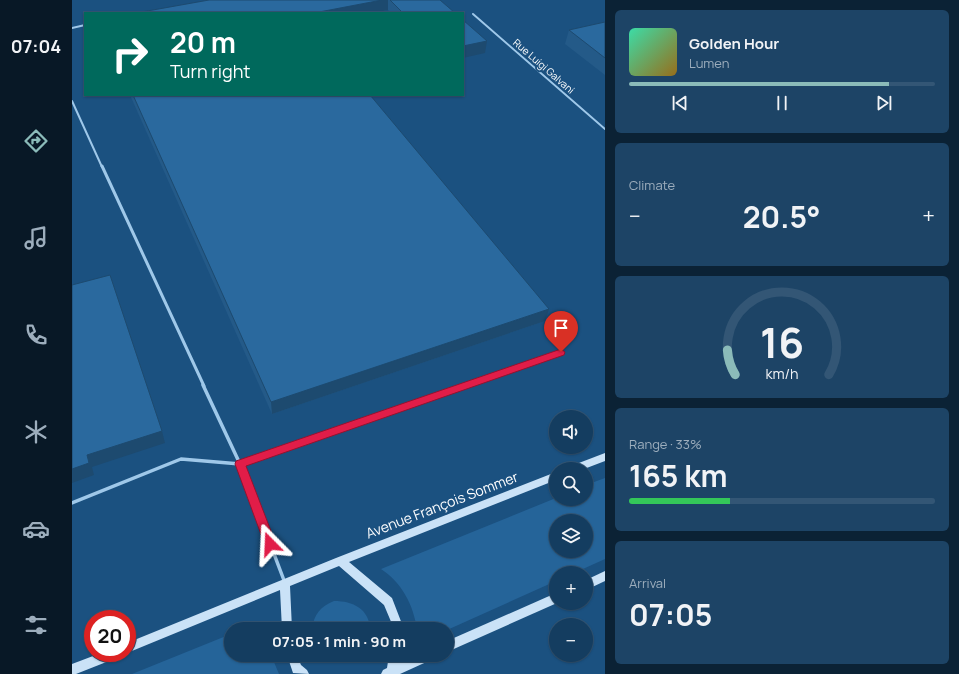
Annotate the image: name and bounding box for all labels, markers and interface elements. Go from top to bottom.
text: 20 m [170,23,236,61]
icon: right [104,28,156,80]
text: Golden Hour [689,33,779,54]
text: 07:04 [11,34,61,58]
street label: Rue Luigi Galvani [510,35,578,97]
text: Lumen [689,54,729,72]
text: Turn right [170,59,251,83]
icon: previous [669,92,691,114]
icon: pause [771,92,793,114]
icon: next [873,92,895,114]
icon: directions [22,127,50,155]
text: Climate [629,176,675,194]
text: 20.5° [743,196,821,237]
text: − [629,201,641,231]
text: + [922,201,935,231]
icon: music [22,224,50,252]
pin [544,311,578,352]
text: 16 [760,314,804,370]
icon: arrive [550,317,572,339]
icon: phone [22,321,50,349]
text: km/h [765,364,799,383]
map controls [549,410,593,662]
button: sound [549,410,593,454]
icon: climate [22,418,50,446]
text: Range · 33% [629,435,702,453]
text: 165 km [629,455,727,496]
button: search [549,462,593,506]
street label: Avenue François Sommer [363,467,521,542]
button: layers [549,514,593,558]
icon: car [22,515,50,543]
position arrow [249,523,291,565]
button: + [549,566,593,610]
text: Arrival [629,574,666,592]
text: 07:05 [629,594,712,635]
speed limit sign: 20 [84,610,136,662]
icon: filters [22,611,50,639]
button: − [549,618,593,662]
text: 07:05 · 1 min · 90 m [272,631,406,652]

